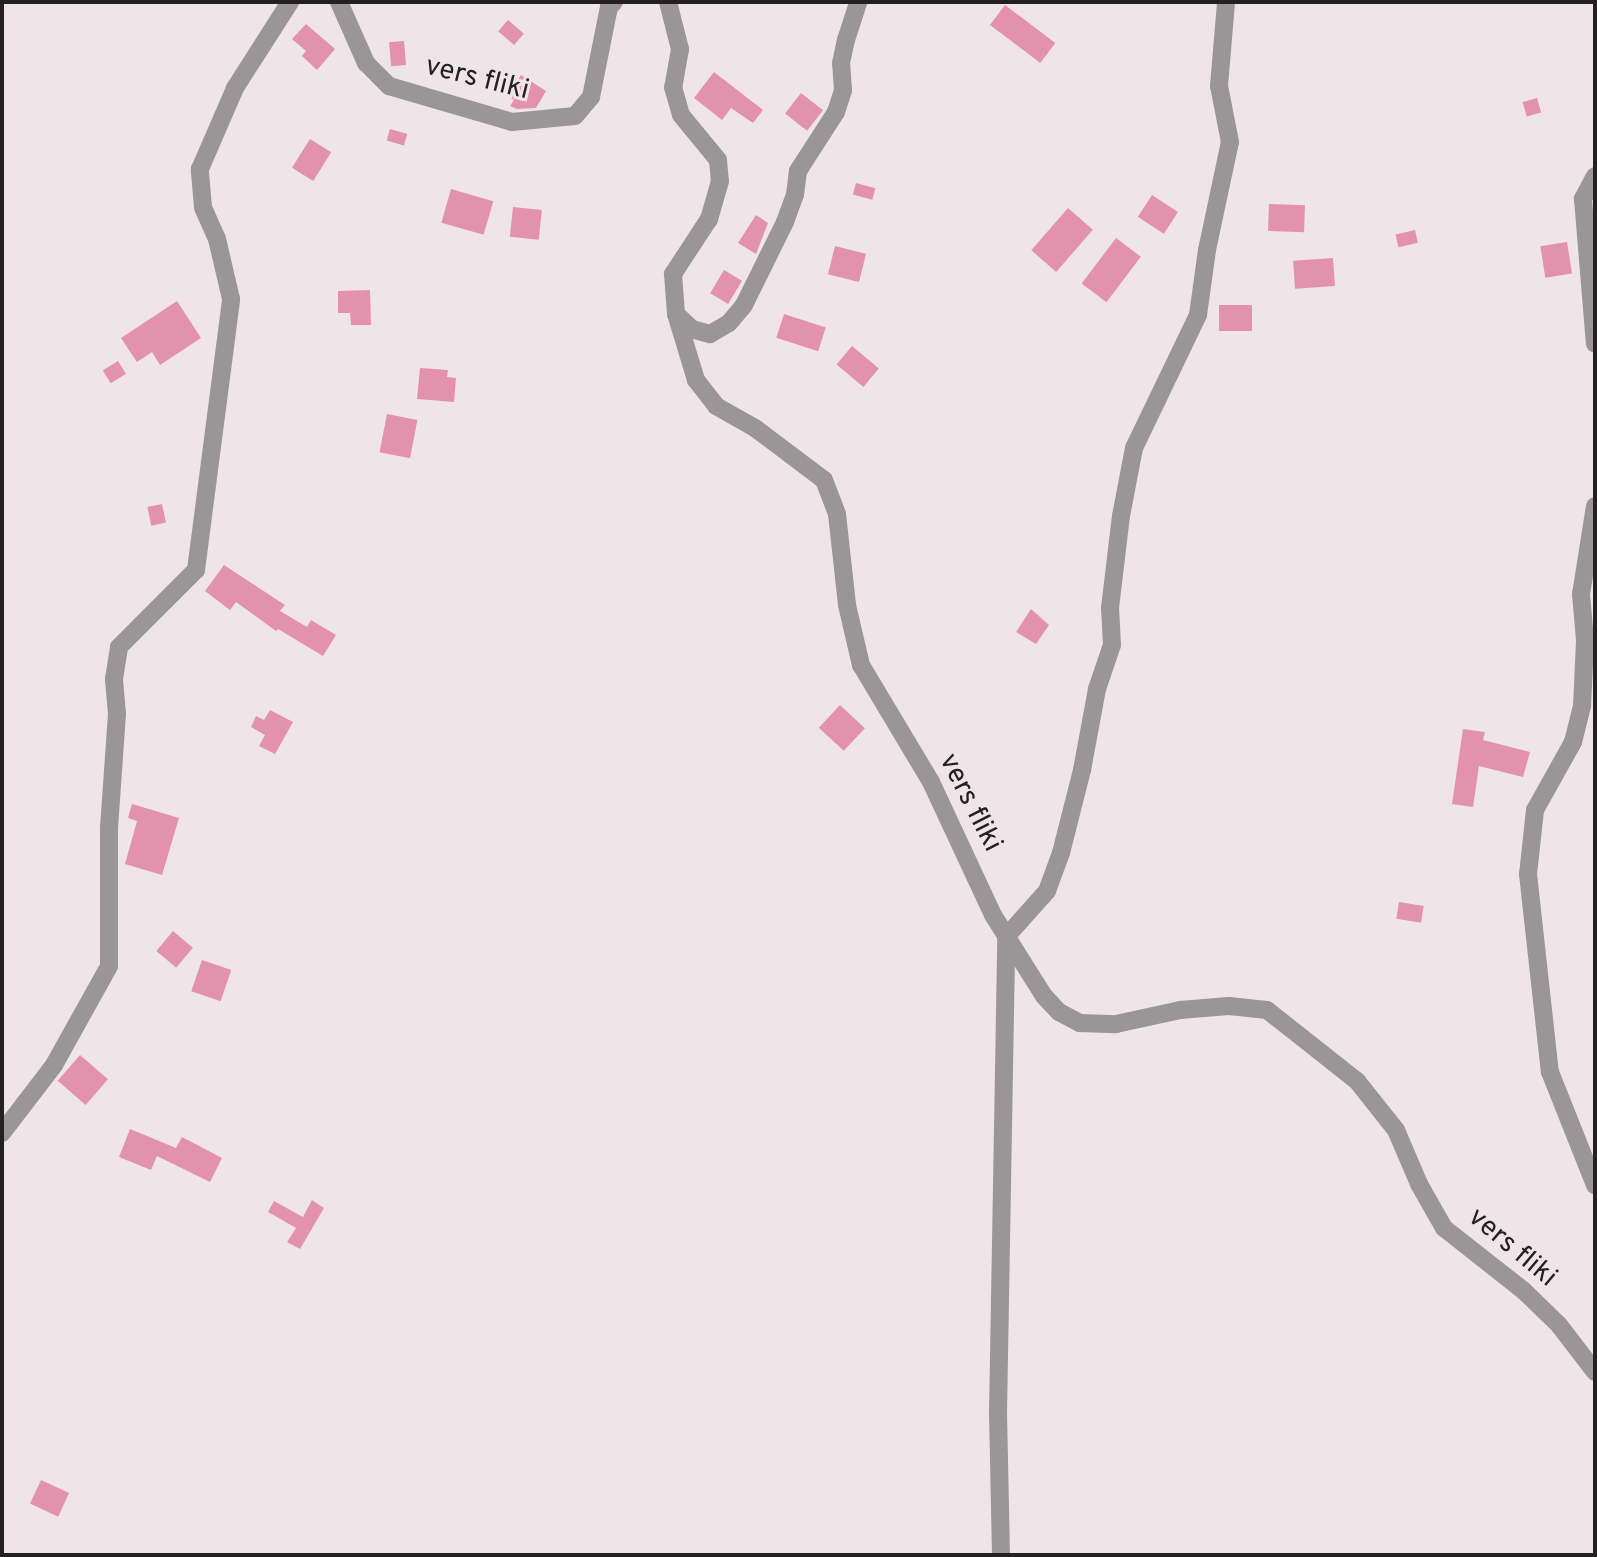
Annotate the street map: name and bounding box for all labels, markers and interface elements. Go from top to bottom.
street label: vers fliki [422,50,532,108]
street label: vers fliki [931,748,1009,858]
street label: vers fliki [1461,1201,1563,1295]

